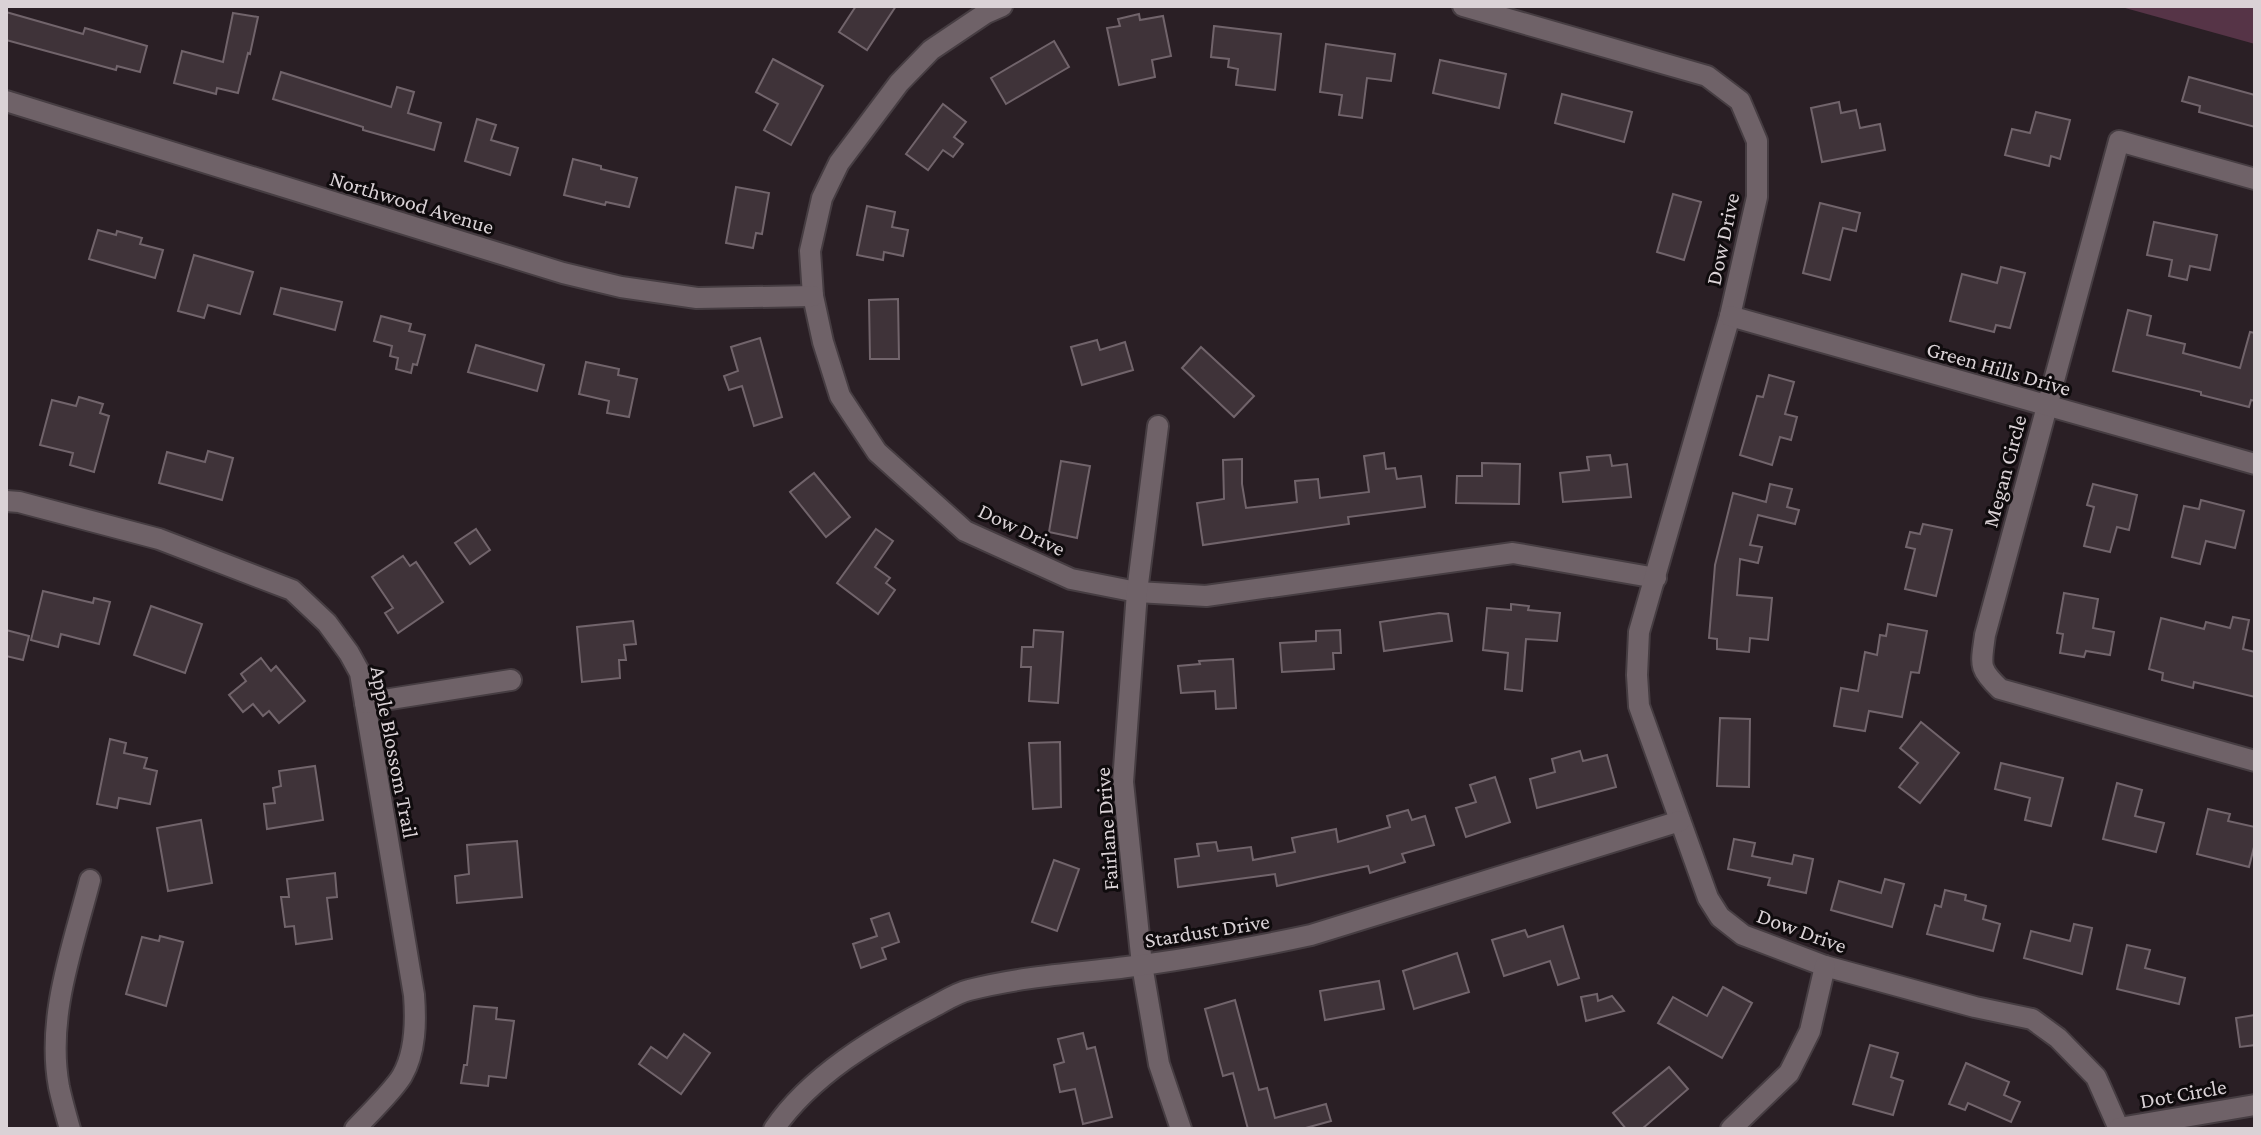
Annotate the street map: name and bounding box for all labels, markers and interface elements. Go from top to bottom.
street label: Northwood Avenue [327,166,497,239]
street label: Dow Drive [1701,191,1744,288]
street label: Green Hills Drive [1924,336,2074,401]
street label: Megan Circle [1978,412,2031,530]
street label: Dow Drive [974,498,1069,561]
street label: Apple Blossom Trail [366,664,424,841]
street label: Fairlane Drive [1090,767,1123,891]
street label: Dow Drive [1754,903,1850,958]
street label: Stardust Drive [1143,908,1271,953]
street label: Dot Circle [2138,1074,2228,1113]

